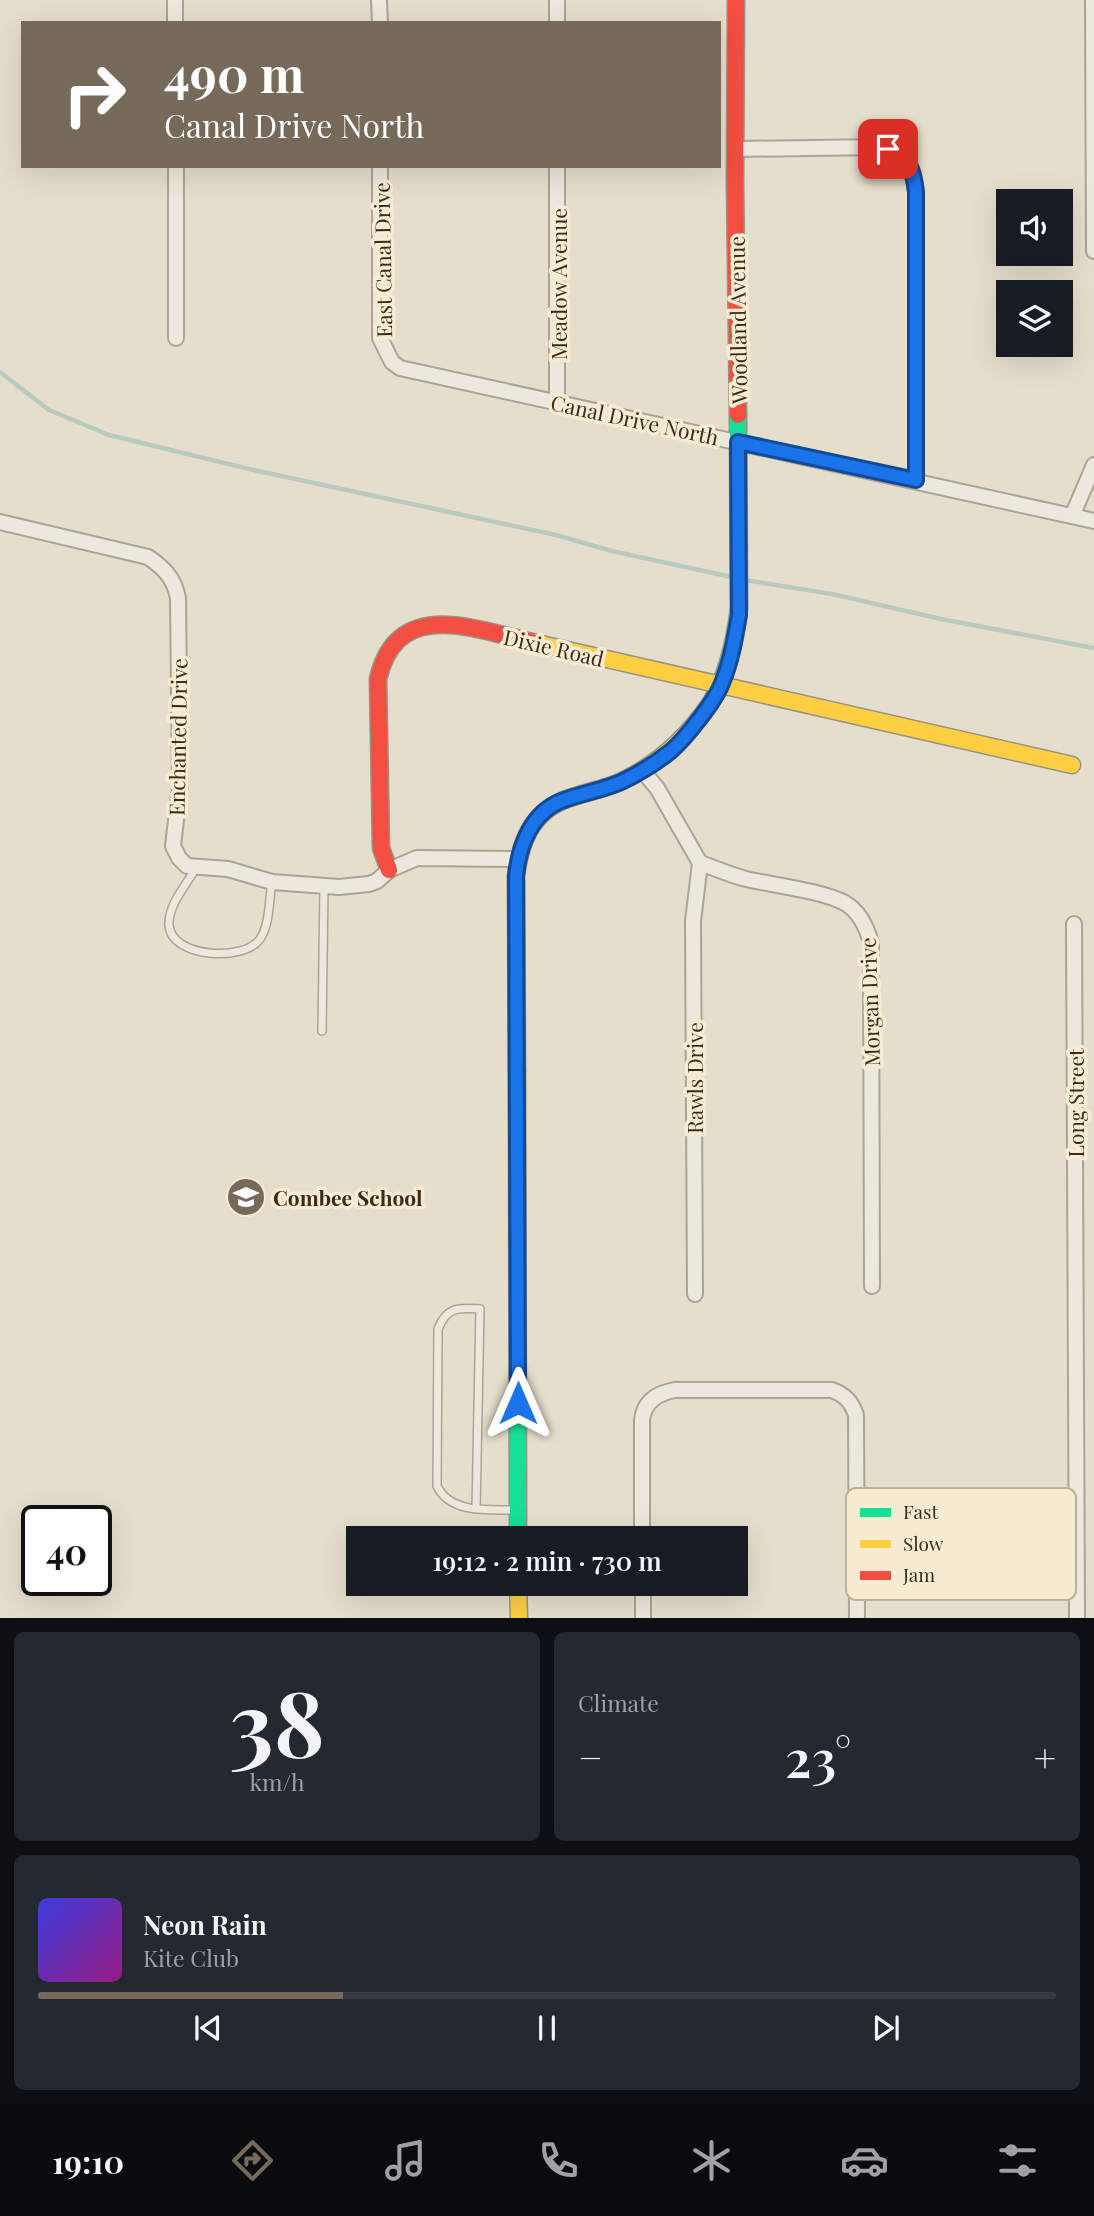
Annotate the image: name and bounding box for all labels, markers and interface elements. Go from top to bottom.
text: 490 m [164,40,304,105]
icon: right [49,49,140,140]
text: Canal Drive North [164,103,424,146]
pin [858,119,918,179]
icon: arrive [869,130,907,168]
street label: East Canal Drive [367,182,397,338]
map controls [996,189,1073,357]
button: sound [996,189,1073,266]
street label: Meadow Avenue [544,208,572,360]
street label: Woodland Avenue [722,236,752,405]
button: layers [996,280,1073,357]
street label: Canal Drive North [549,388,722,451]
street label: Dixie Road [501,622,607,672]
street label: Enchanted Drive [162,658,192,816]
street label: Morgan Drive [853,937,885,1067]
street label: Rawls Drive [680,1022,708,1134]
street label: Long Street [1061,1048,1089,1157]
school or university icon: Combee School [225,1176,267,1218]
place label: Combee School [273,1183,423,1211]
position arrow [481,1366,555,1440]
legend [846,1488,1076,1600]
text: Fast [903,1498,939,1524]
speed limit sign: 40 [21,1505,112,1596]
text: Slow [903,1530,944,1556]
text: 19:12 · 2 min · 730 m [432,1543,662,1578]
text: Jam [902,1561,935,1587]
text: 38 [229,1660,325,1781]
text: Climate [578,1687,659,1718]
text: 23° [785,1722,851,1791]
text: − [578,1731,603,1782]
text: + [1034,1731,1056,1782]
text: km/h [249,1766,305,1797]
text: Neon Rain [143,1907,267,1942]
text: Kite Club [143,1942,239,1973]
icon: previous [189,2009,227,2047]
icon: pause [528,2009,566,2047]
icon: next [867,2009,905,2047]
icon: directions [228,2136,277,2185]
icon: music [381,2136,430,2185]
icon: phone [534,2136,583,2185]
icon: climate [687,2136,736,2185]
icon: car [840,2136,889,2185]
icon: filters [993,2136,1042,2185]
text: 19:10 [52,2139,124,2182]

